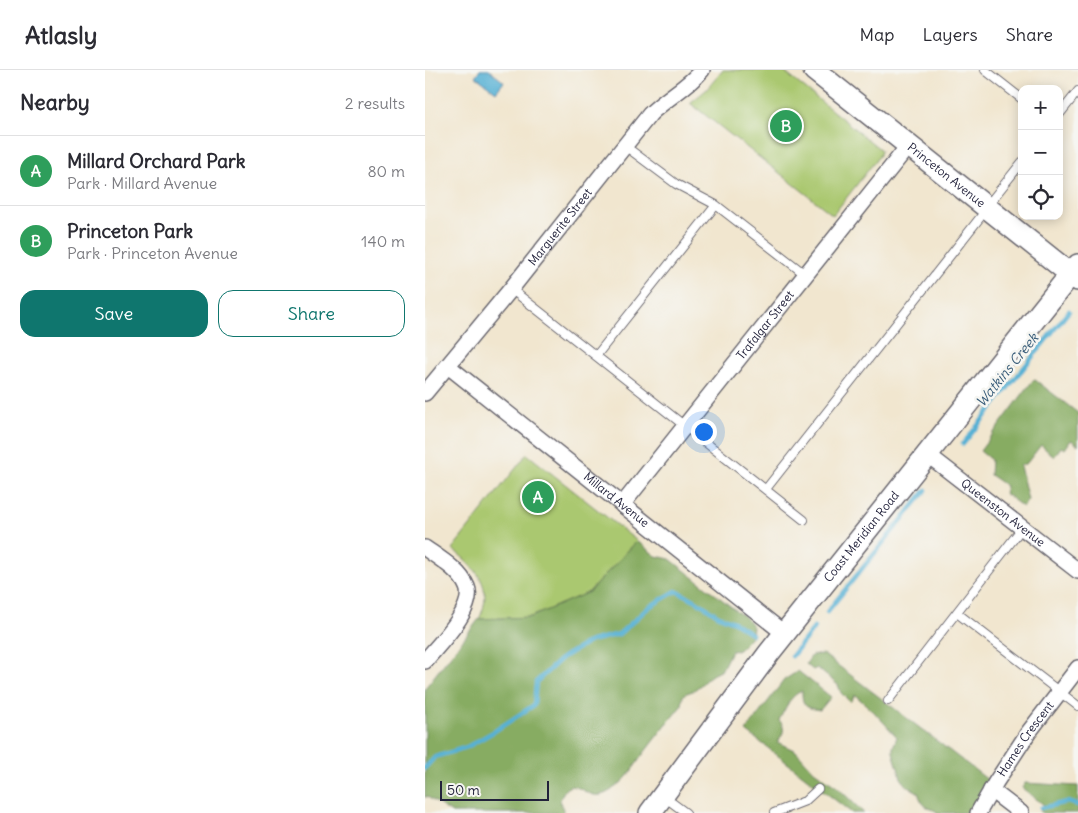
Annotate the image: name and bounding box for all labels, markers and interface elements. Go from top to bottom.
text: Atlasly [25,20,97,50]
text: Map [859,23,894,46]
text: Layers [922,23,978,46]
text: Share [1006,23,1053,46]
map controls [1018,85,1063,220]
button: + [1018,85,1063,130]
text: Nearby [20,89,90,116]
text: 2 results [345,93,405,113]
pin: B [770,107,802,145]
button: − [1018,130,1063,175]
street label: Princeton Avenue [905,139,988,210]
text: Millard Orchard Park [67,149,245,173]
text: A [31,161,41,181]
text: 80 m [367,161,405,181]
text: Park · Millard Avenue [67,173,217,193]
button: locate [1018,175,1063,220]
street label: Marguerite Street [525,185,595,268]
text: Princeton Park [67,219,193,243]
text: B [31,231,41,251]
text: 140 m [361,231,405,251]
text: Park · Princeton Avenue [67,243,238,263]
street label: Trafalgar Street [733,287,797,362]
button: Save [20,290,208,337]
button: Share [218,290,405,337]
water label: Watkins Creek [972,329,1043,411]
your location [691,419,717,445]
street label: Millard Avenue [581,469,652,530]
street label: Queenston Avenue [958,475,1048,550]
pin: A [522,478,554,516]
street label: Coast Meridian Road [820,488,902,585]
street label: Hames Crescent [994,698,1057,779]
scale bar [440,778,549,801]
text: 50 m [447,781,480,799]

